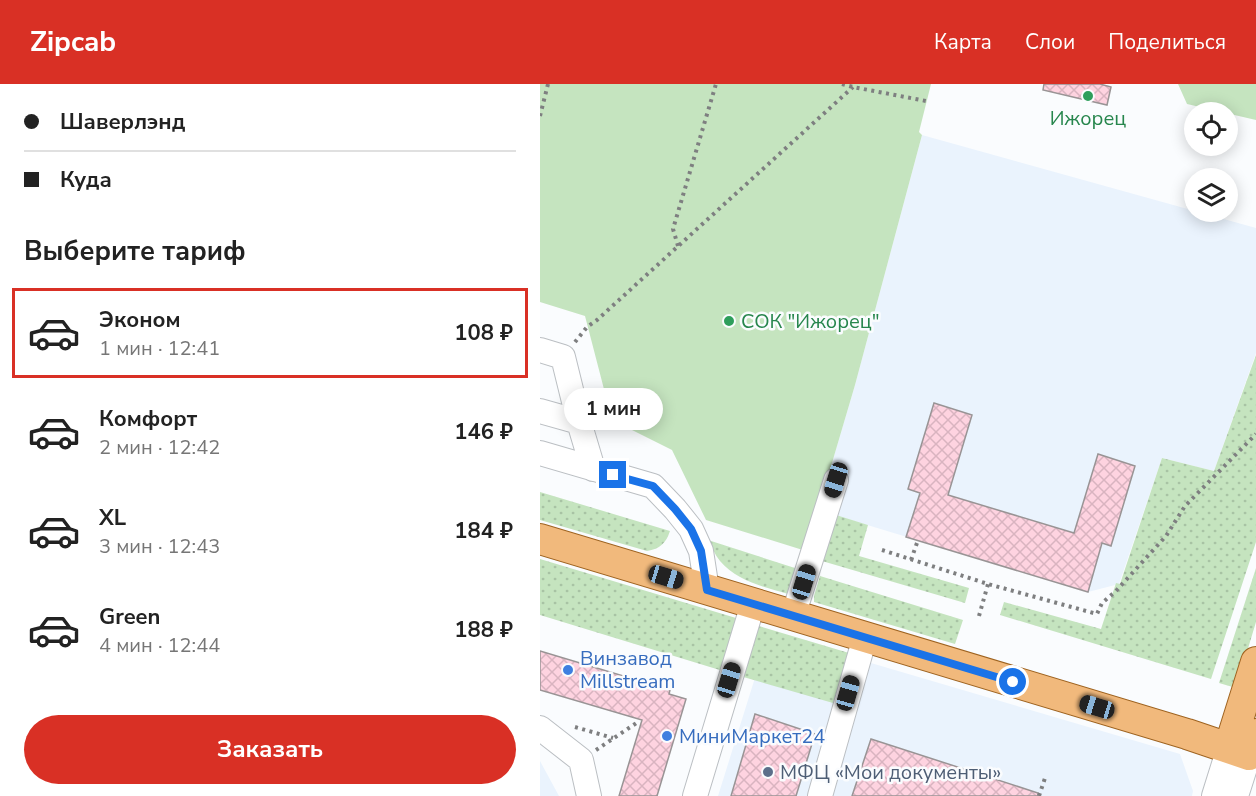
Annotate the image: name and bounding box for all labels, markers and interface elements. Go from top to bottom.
text: Zipcab [30,23,116,61]
text: Карта [934,28,992,56]
text: Слои [1025,28,1075,56]
text: Поделиться [1108,28,1226,56]
marker: Ижорец [1081,89,1095,103]
map controls [1184,102,1238,222]
button: locate [1184,102,1238,156]
place label: Ижорец [1050,105,1126,132]
text: Шаверлэнд [60,107,185,137]
text: Куда [60,165,112,195]
button: layers [1184,168,1238,222]
text: Выберите тариф [24,233,246,270]
text: Эконом [99,305,181,335]
icon: car [27,306,81,360]
place label: СОК "Ижорец" [741,308,880,335]
marker: СОК "Ижорец" [722,314,736,328]
text: 108 ₽ [454,318,513,348]
text: 1 мин · 12:41 [99,335,220,362]
callout: 1 мин [563,388,662,430]
text: 1 мин [586,395,641,422]
text: Комфорт [99,404,197,434]
icon: car [27,405,81,459]
text: 146 ₽ [454,417,513,447]
text: 2 мин · 12:42 [99,434,220,461]
car [822,460,850,500]
route end [599,461,626,488]
text: XL [99,503,126,533]
icon: car [27,504,81,558]
text: 184 ₽ [454,516,513,546]
text: 3 мин · 12:43 [99,533,220,560]
car [790,562,818,602]
car [646,563,686,591]
text: Green [99,602,160,632]
icon: car [27,603,81,657]
text: 188 ₽ [454,615,513,645]
text: 4 мин · 12:44 [99,632,220,659]
place label: Винзавод Millstream [580,645,675,695]
car [715,660,743,700]
marker: Винзавод Millstream [561,663,575,677]
route start [999,668,1026,695]
car [834,673,862,713]
car [1077,693,1117,721]
button: Заказать [24,715,516,784]
place label: МиниМаркет24 [679,723,825,750]
marker: МиниМаркет24 [660,729,674,743]
place label: МФЦ «Мои документы» [780,759,1001,786]
marker: МФЦ «Мои документы» [761,765,775,779]

